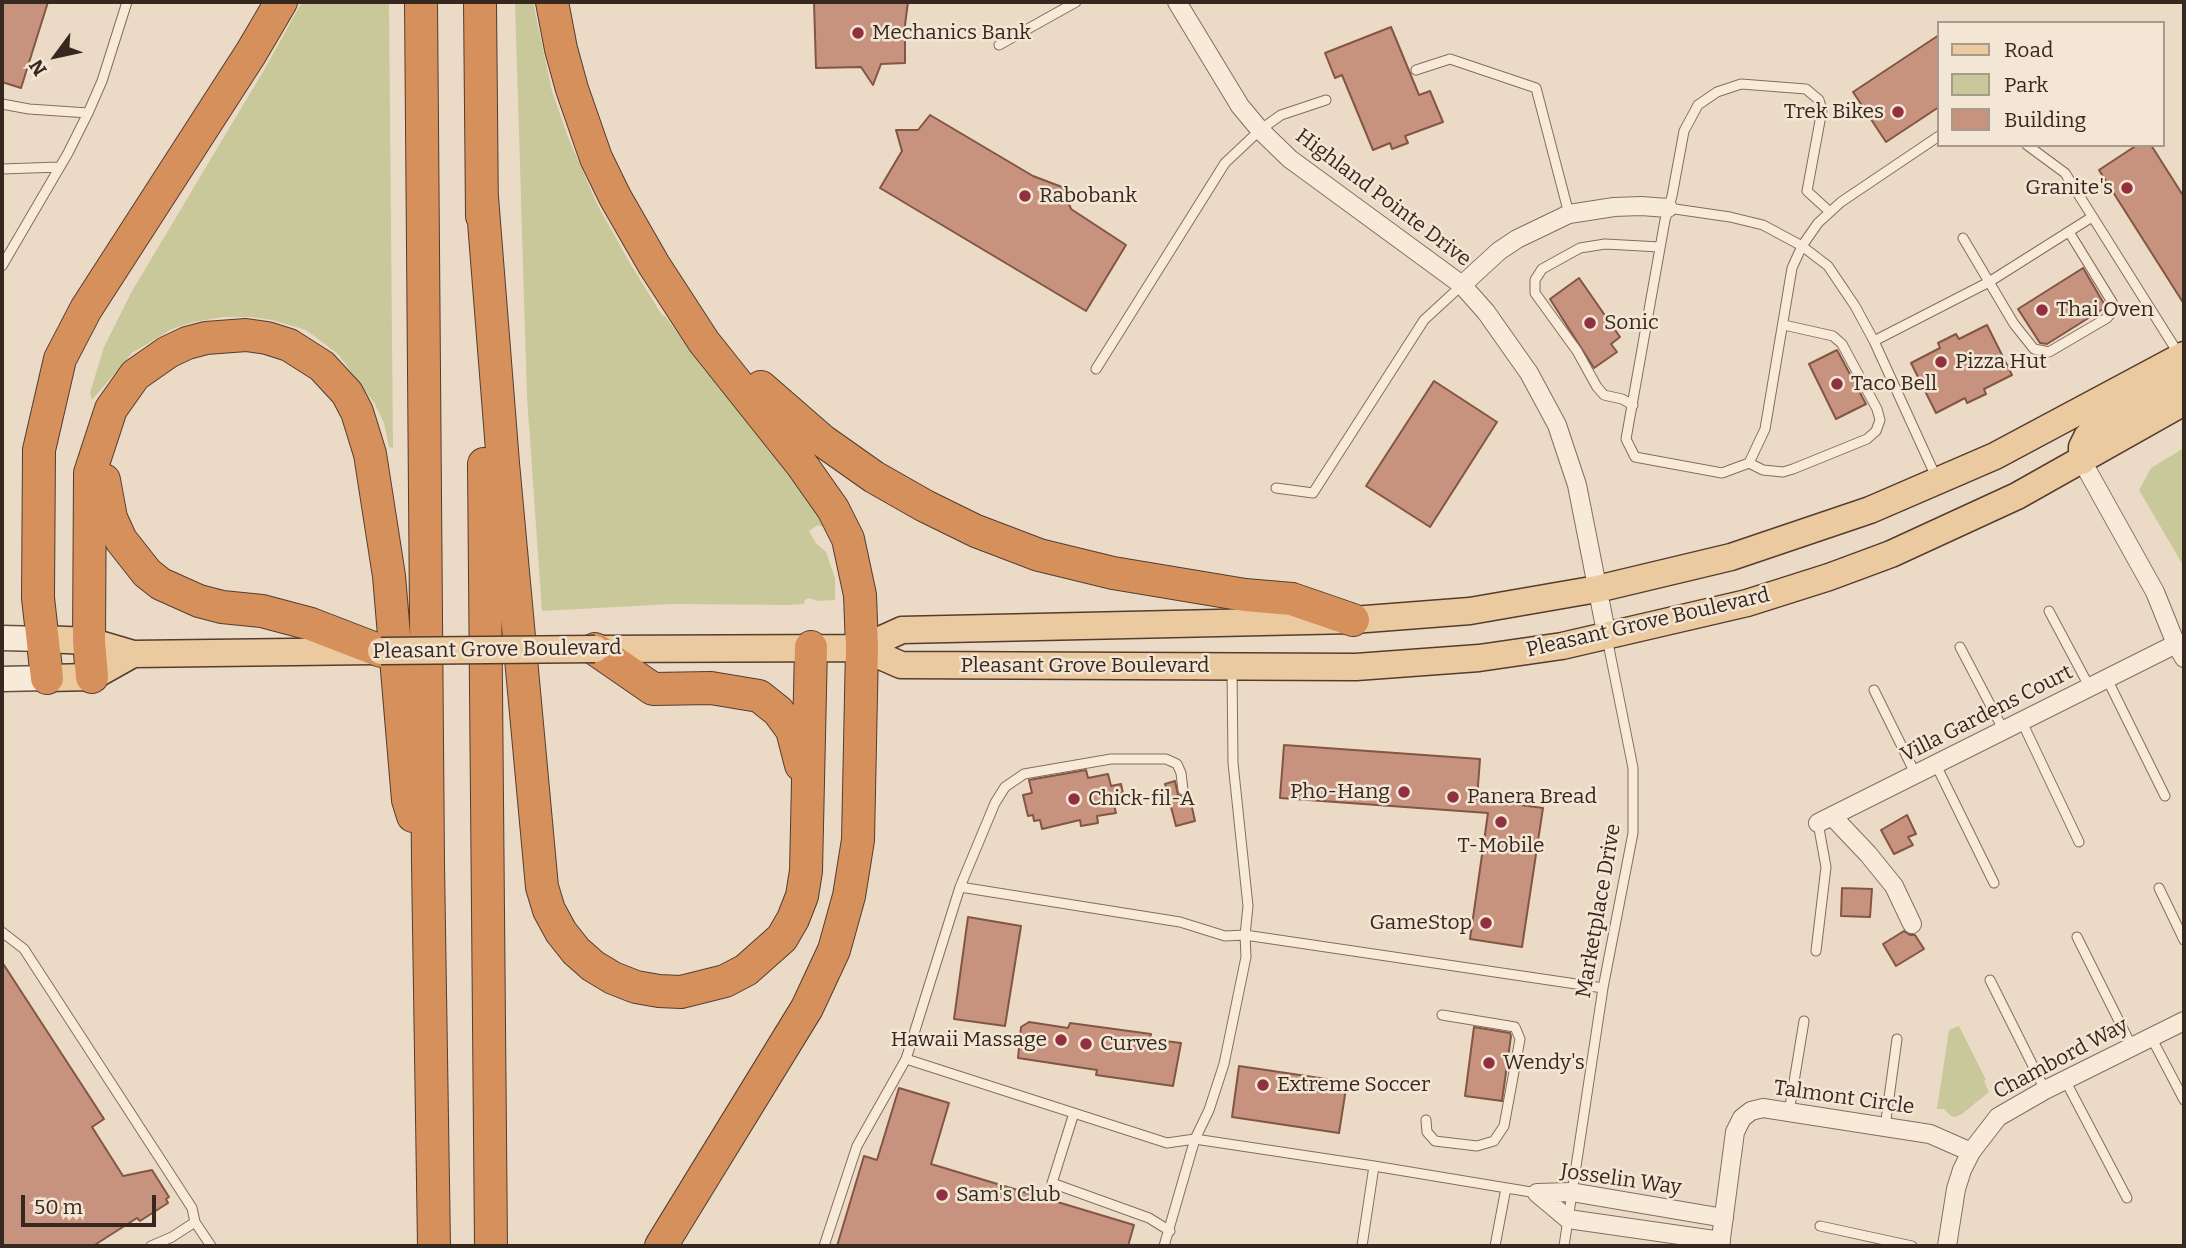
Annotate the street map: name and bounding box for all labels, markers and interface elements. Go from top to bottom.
place label: Mechanics Bank [872,20,1031,46]
north arrow [21,21,91,91]
legend [1938,21,2165,147]
marker: Mechanics Bank [850,25,866,41]
text: Road [2004,37,2053,63]
text: N [24,55,52,80]
text: Park [2004,72,2048,98]
place label: Trek Bikes [1784,99,1884,125]
marker: Trek Bikes [1890,104,1906,120]
text: Building [2004,107,2086,133]
street label: Highland Pointe Drive [1290,124,1476,272]
place label: Granite's [2025,175,2113,201]
marker: Granite's [2119,180,2135,196]
place label: Rabobank [1039,183,1137,209]
marker: Rabobank [1017,188,1033,204]
place label: Thai Oven [2056,297,2154,323]
marker: Thai Oven [2034,302,2050,318]
place label: Sonic [1604,310,1659,336]
marker: Sonic [1582,315,1598,331]
place label: Pizza Hut [1955,349,2047,375]
marker: Pizza Hut [1933,354,1949,370]
place label: Taco Bell [1851,371,1937,397]
marker: Taco Bell [1829,376,1845,392]
street label: Pleasant Grove Boulevard [1524,583,1772,663]
street label: Pleasant Grove Boulevard [372,635,622,665]
street label: Pleasant Grove Boulevard [960,653,1210,679]
street label: Villa Gardens Court [1897,660,2077,768]
place label: Pho-Hang [1290,779,1390,805]
marker: Pho-Hang [1396,784,1412,800]
place label: Panera Bread [1467,784,1597,810]
place label: Chick-fil-A [1088,786,1195,812]
marker: Panera Bread [1445,789,1461,805]
marker: Chick-fil-A [1066,791,1082,807]
marker: T-Mobile [1493,814,1509,830]
street label: Marketplace Drive [1571,822,1627,1000]
place label: T-Mobile [1457,833,1545,859]
place label: GameStop [1370,910,1472,936]
marker: GameStop [1478,915,1494,931]
street label: Chambord Way [1989,1013,2133,1105]
place label: Hawaii Massage [891,1027,1047,1053]
place label: Curves [1100,1031,1168,1057]
marker: Hawaii Massage [1053,1032,1069,1048]
marker: Curves [1078,1036,1094,1052]
place label: Wendy's [1503,1050,1585,1076]
marker: Wendy's [1481,1055,1497,1071]
place label: Extreme Soccer [1277,1072,1430,1098]
street label: Talmont Circle [1772,1076,1916,1120]
marker: Extreme Soccer [1255,1077,1271,1093]
street label: Josselin Way [1559,1159,1683,1201]
scale bar [24,1182,159,1226]
place label: Sam's Club [956,1182,1061,1208]
marker: Sam's Club [934,1187,950,1203]
text: 50 m [34,1194,83,1220]

